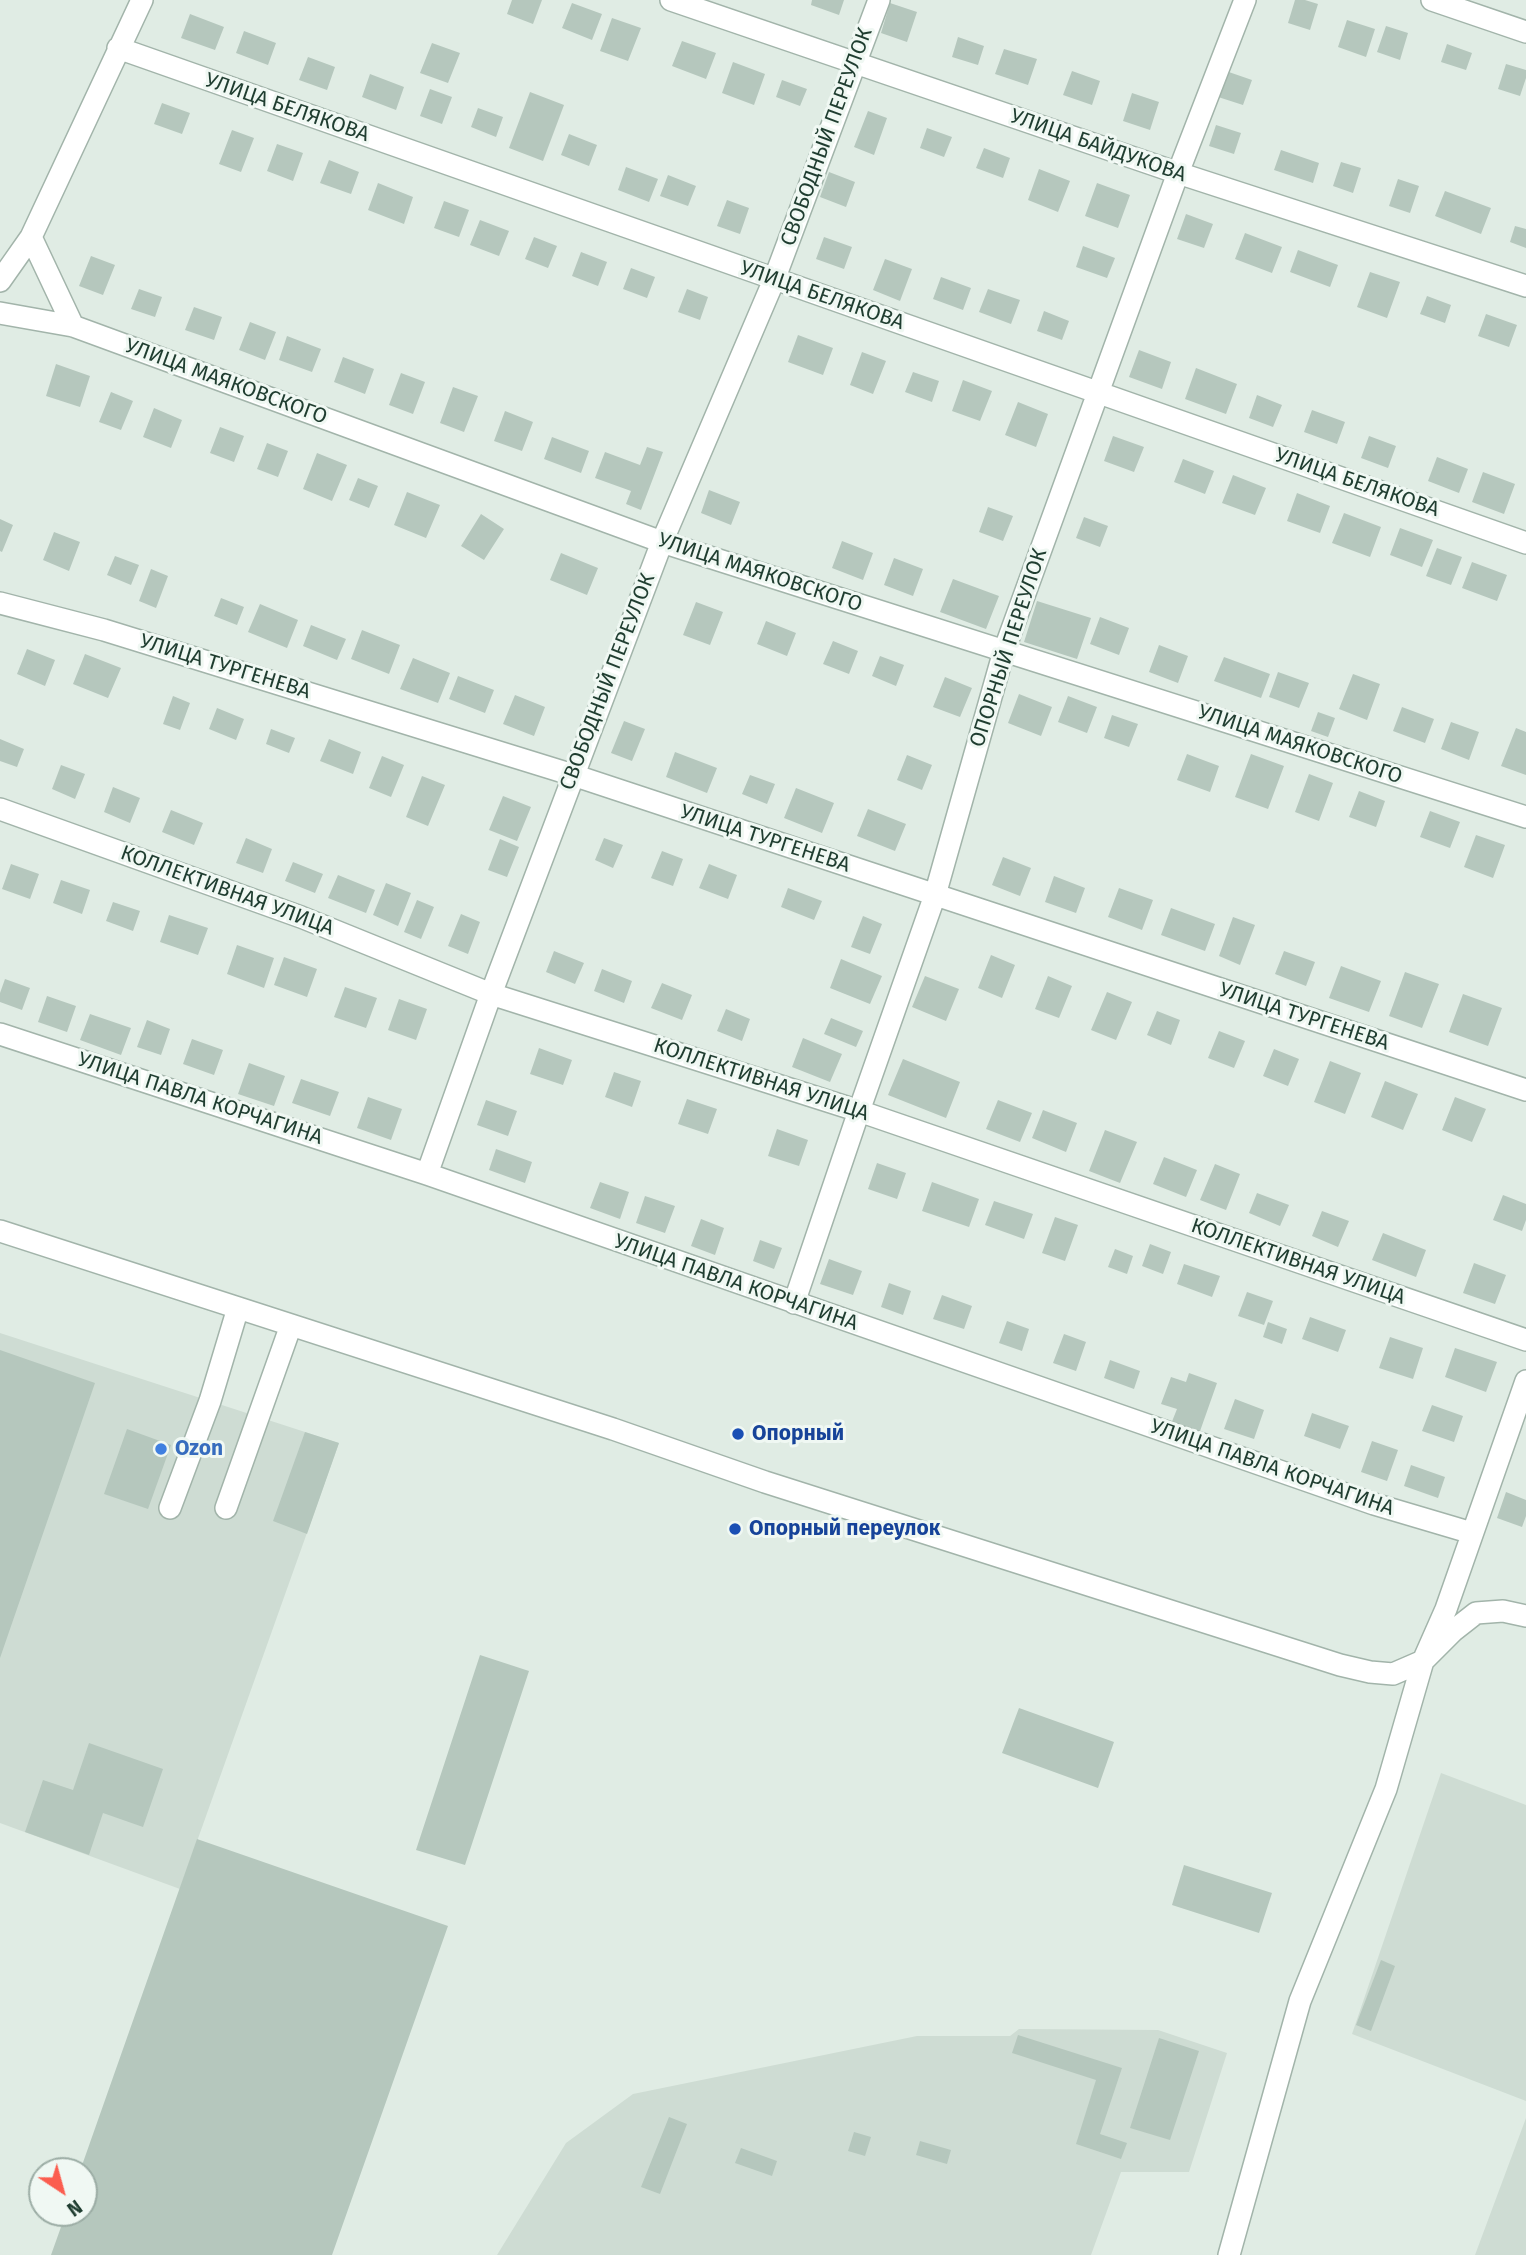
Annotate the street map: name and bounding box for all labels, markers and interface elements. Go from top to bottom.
street label: СВОБОДНЫЙ ПЕРЕУЛОК [776,25,878,249]
street label: УЛИЦА БЕЛЯКОВА [202,68,372,148]
street label: УЛИЦА БАЙДУКОВА [1007,104,1189,188]
street label: УЛИЦА БЕЛЯКОВА [737,256,907,336]
street label: УЛИЦА МАЯКОВСКОГО [121,334,331,430]
street label: УЛИЦА БЕЛЯКОВА [1272,443,1442,523]
street label: УЛИЦА МАЯКОВСКОГО [655,528,865,618]
street label: ОПОРНЫЙ ПЕРЕУЛОК [965,546,1053,750]
street label: СВОБОДНЫЙ ПЕРЕУЛОК [555,570,661,794]
street label: УЛИЦА ТУРГЕНЕВА [137,629,313,705]
street label: УЛИЦА МАЯКОВСКОГО [1195,700,1405,790]
street label: УЛИЦА ТУРГЕНЕВА [677,800,853,878]
street label: КОЛЛЕКТИВНАЯ УЛИЦА [117,841,337,941]
street label: УЛИЦА ТУРГЕНЕВА [1216,978,1392,1056]
street label: КОЛЛЕКТИВНАЯ УЛИЦА [650,1033,872,1127]
street label: УЛИЦА ПАВЛА КОРЧАГИНА [74,1047,326,1151]
street label: КОЛЛЕКТИВНАЯ УЛИЦА [1187,1213,1409,1311]
street label: УЛИЦА ПАВЛА КОРЧАГИНА [611,1229,861,1337]
street label: УЛИЦА ПАВЛА КОРЧАГИНА [1147,1414,1397,1522]
place label: Опорный [752,1421,844,1447]
marker: Опорный [730,1426,746,1442]
place label: Ozon [175,1436,223,1462]
marker: Ozon [153,1441,169,1457]
place label: Опорный переулок [749,1516,940,1542]
marker: Опорный переулок [727,1521,743,1537]
north arrow [28,2157,98,2227]
text: N [63,2195,86,2221]

